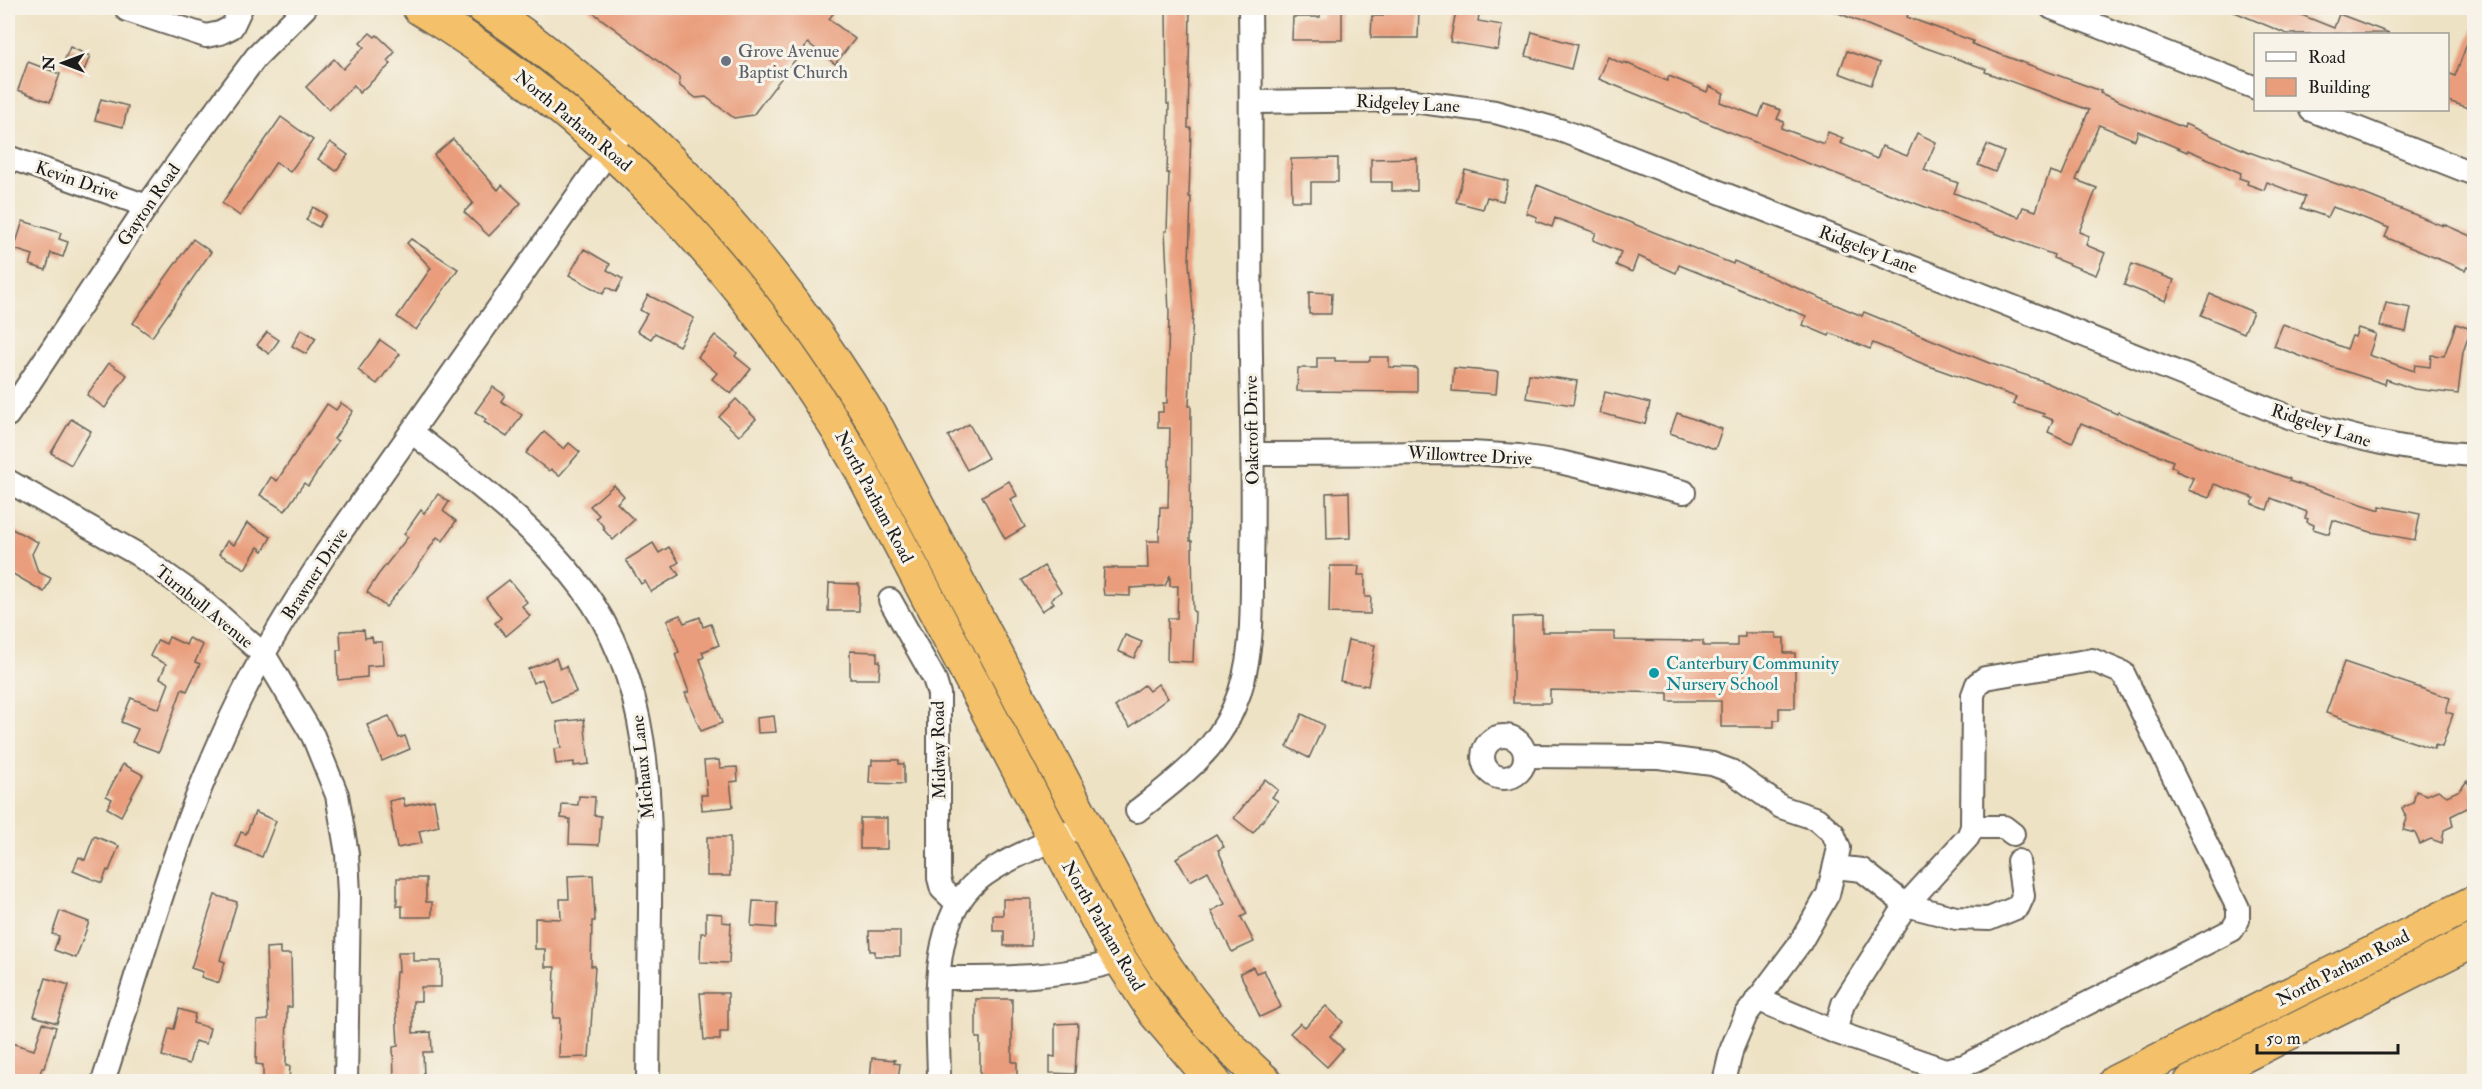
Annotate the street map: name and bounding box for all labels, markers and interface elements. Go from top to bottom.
north arrow [33,33,93,93]
legend [2254,33,2449,111]
place label: Grove Avenue Baptist Church [738,40,848,84]
text: Road [2308,46,2346,69]
marker: Grove Avenue Baptist Church [719,54,733,68]
text: N [39,55,59,71]
street label: North Parham Road [509,65,637,177]
text: Building [2308,76,2371,99]
street label: Ridgeley Lane [1356,90,1461,118]
street label: Kevin Drive [32,156,122,206]
street label: Gayton Road [112,159,186,251]
street label: Ridgeley Lane [1815,221,1921,280]
street label: Oakcroft Drive [1240,375,1264,485]
street label: Ridgeley Lane [2268,399,2374,453]
street label: North Parham Road [829,427,919,567]
street label: Willowtree Drive [1406,441,1533,471]
street label: Brawner Drive [277,523,354,624]
street label: Turnbull Avenue [150,560,258,654]
place label: Canterbury Community Nursery School [1666,652,1840,696]
marker: Canterbury Community Nursery School [1647,666,1661,680]
street label: Midway Road [927,700,951,799]
street label: Michaux Lane [626,713,660,820]
street label: North Parham Road [1056,857,1150,995]
street label: North Parham Road [2273,924,2414,1012]
scale bar [2257,1017,2398,1055]
text: 50 m [2266,1027,2301,1050]

